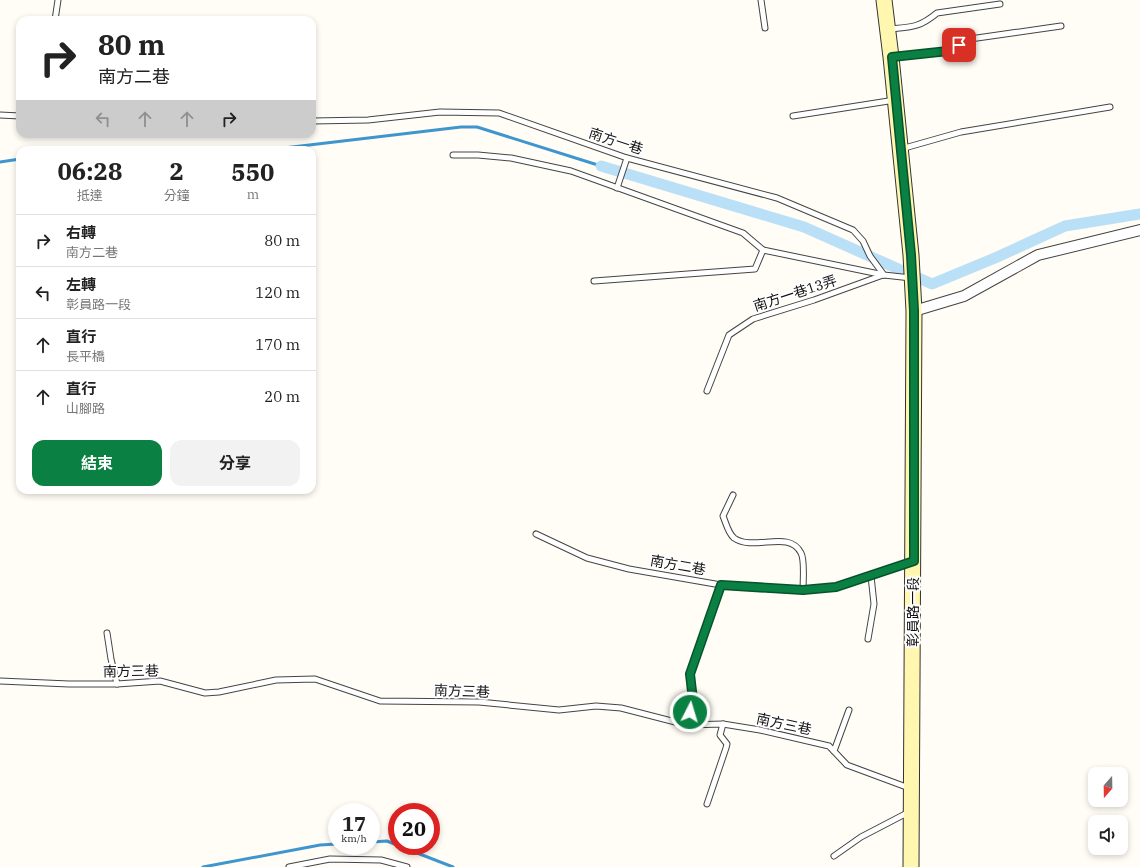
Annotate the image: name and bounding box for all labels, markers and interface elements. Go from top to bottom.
text: 80 m [98,26,165,63]
pin [942,28,976,62]
icon: right [32,32,84,84]
icon: arrive [948,34,970,56]
text: 南方二巷 [98,65,170,88]
icon: left [92,108,114,130]
icon: ahead [134,108,156,130]
icon: ahead [176,108,198,130]
icon: right [218,108,240,130]
street label: 南方一巷 [587,124,645,158]
text: 06:28 [57,155,122,187]
text: 2 [170,155,184,187]
text: 550 [231,156,275,188]
text: m [247,186,259,203]
text: 抵達 [77,187,103,204]
text: 分鐘 [164,187,190,204]
text: 右轉 [66,223,96,242]
icon: right [32,230,54,252]
text: 80 m [264,231,300,250]
text: 南方二巷 [66,244,118,261]
street label: 南方一巷13弄 [751,271,839,315]
text: 左轉 [66,275,96,294]
icon: left [32,282,54,304]
text: 120 m [255,283,300,302]
text: 彰員路一段 [66,296,131,313]
text: 直行 [66,327,96,346]
icon: ahead [32,334,54,356]
text: 170 m [255,335,300,354]
text: 長平橋 [66,348,105,365]
text: 直行 [66,379,96,398]
icon: ahead [32,386,54,408]
text: 20 m [264,387,300,406]
text: 山腳路 [66,400,105,417]
button: 結束 [32,440,162,486]
button: 分享 [170,440,300,486]
street label: 南方二巷 [649,551,707,579]
street label: 彰員路一段 [904,577,922,647]
street label: 南方三巷 [103,662,159,680]
street label: 南方三巷 [434,681,490,701]
position arrow [669,691,711,733]
street label: 南方三巷 [755,709,813,739]
north arrow [1088,767,1128,807]
map controls [1088,767,1128,855]
speed limit sign: 20 [388,803,440,855]
text: 17 [342,810,366,837]
button: sound [1088,815,1128,855]
text: km/h [341,832,367,845]

